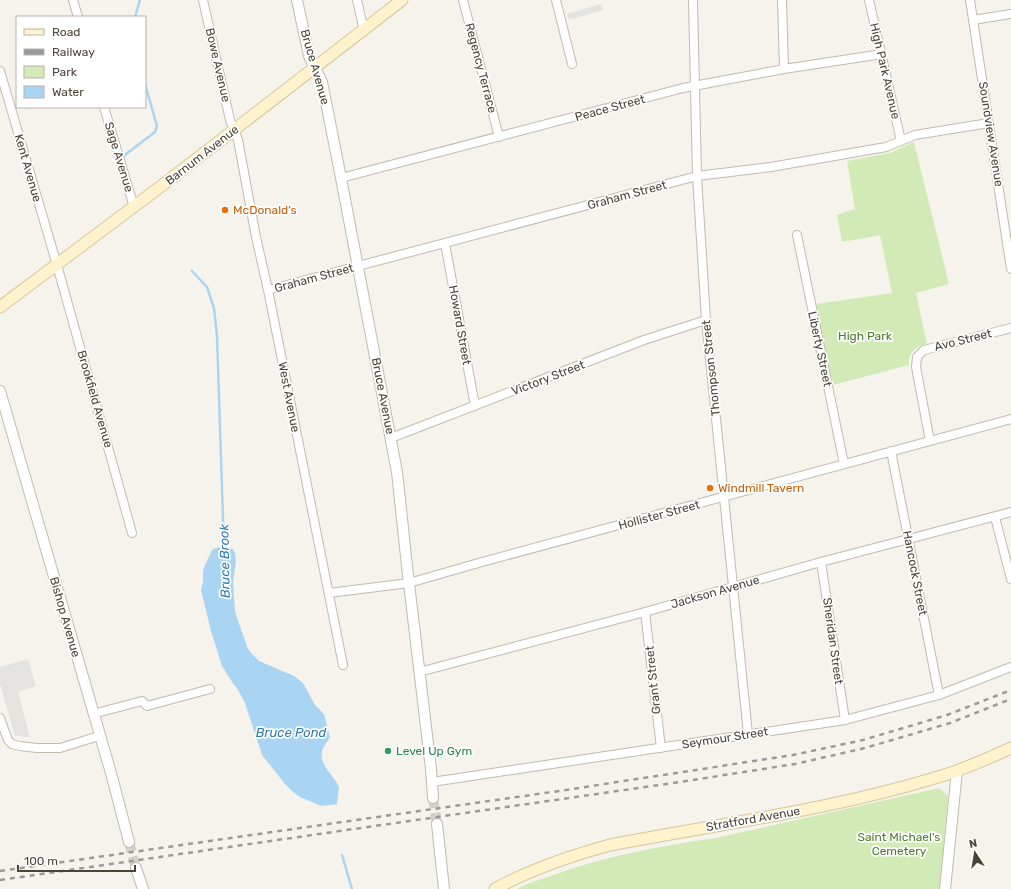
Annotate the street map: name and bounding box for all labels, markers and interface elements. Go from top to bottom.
legend [16,16,146,108]
street label: Regency Terrace [462,21,500,115]
street label: High Park Avenue [867,21,903,121]
text: Road [52,25,80,39]
street label: Bowe Avenue [203,27,233,104]
street label: Bruce Avenue [298,28,333,107]
text: Railway [52,45,95,59]
text: Park [52,65,78,79]
street label: Soundview Avenue [976,81,1006,188]
text: Water [52,85,84,99]
street label: Peace Street [573,92,647,124]
street label: Sage Avenue [102,120,136,194]
street label: Barnum Avenue [163,122,242,188]
street label: Kent Avenue [12,132,44,204]
street label: Graham Street [586,178,668,212]
place label: McDonald's [233,203,297,217]
marker: McDonald's [220,205,230,215]
street label: Graham Street [273,261,355,295]
street label: Howard Street [446,284,474,366]
street label: Liberty Street [805,310,835,388]
street label: Thompson Street [699,319,723,417]
street label: Avo Street [933,326,993,354]
park label: High Park [838,329,893,343]
street label: Brookfield Avenue [74,349,116,449]
street label: Bruce Avenue [369,356,397,436]
street label: Victory Street [509,357,587,398]
street label: West Avenue [275,361,303,434]
place label: Windmill Tavern [718,481,804,495]
marker: Windmill Tavern [705,483,715,493]
street label: Hollister Street [617,497,701,533]
water label: Bruce Brook [216,523,233,598]
street label: Hancock Street [900,529,930,617]
street label: Jackson Avenue [669,573,761,611]
street label: Bishop Avenue [47,575,83,659]
street label: Sheridan Street [820,597,846,686]
street label: Grant Street [642,645,664,715]
street label: Seymour Street [681,724,769,752]
water label: Bruce Pond [256,725,327,740]
place label: Level Up Gym [396,744,472,758]
marker: Level Up Gym [383,746,393,756]
street label: Stratford Avenue [705,804,802,834]
park label: Saint Michael's Cemetery [858,830,940,858]
north arrow [955,833,995,873]
text: N [968,837,978,851]
scale bar [18,847,135,873]
text: 100 m [24,854,58,868]

